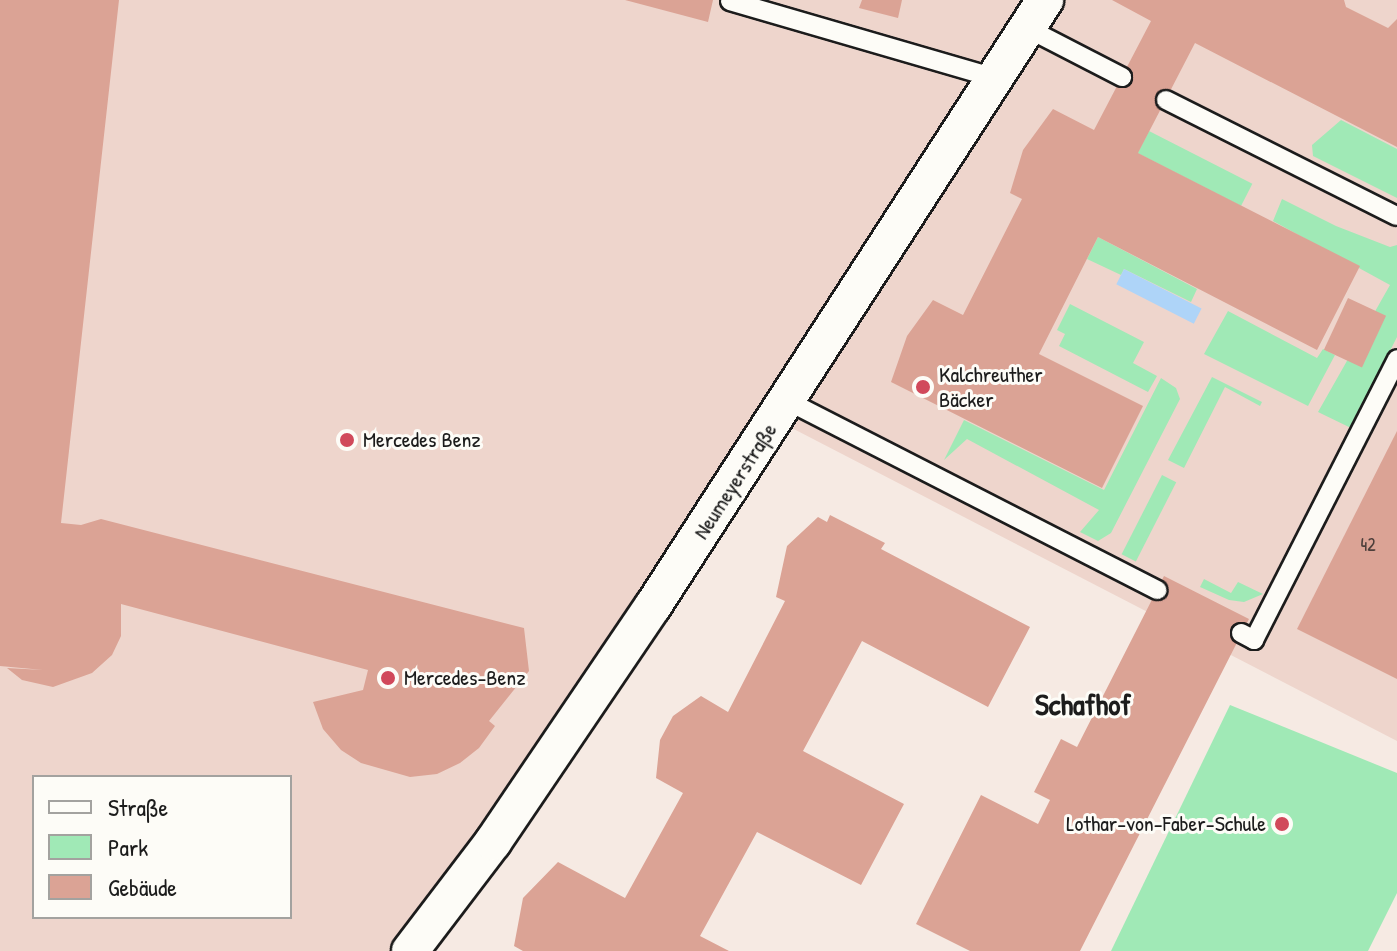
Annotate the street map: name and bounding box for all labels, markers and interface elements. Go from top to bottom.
place label: Kalchreuther Bäcker [939,361,1043,412]
marker: Kalchreuther Bäcker [914,378,932,396]
street label: Neumeyerstraße [688,418,782,544]
place label: Mercedes Benz [363,427,481,453]
marker: Mercedes Benz [338,431,356,449]
house number: 42 [1360,534,1376,556]
place label: Mercedes-Benz [404,665,526,691]
marker: Mercedes-Benz [379,669,397,687]
district label: Schafhof [1035,686,1131,722]
legend [32,775,292,919]
text: Straße [108,791,168,823]
place label: Lothar-von-Faber-Schule [1066,811,1266,837]
marker: Lothar-von-Faber-Schule [1273,815,1291,833]
text: Park [108,831,148,863]
text: Gebäude [108,871,177,903]

